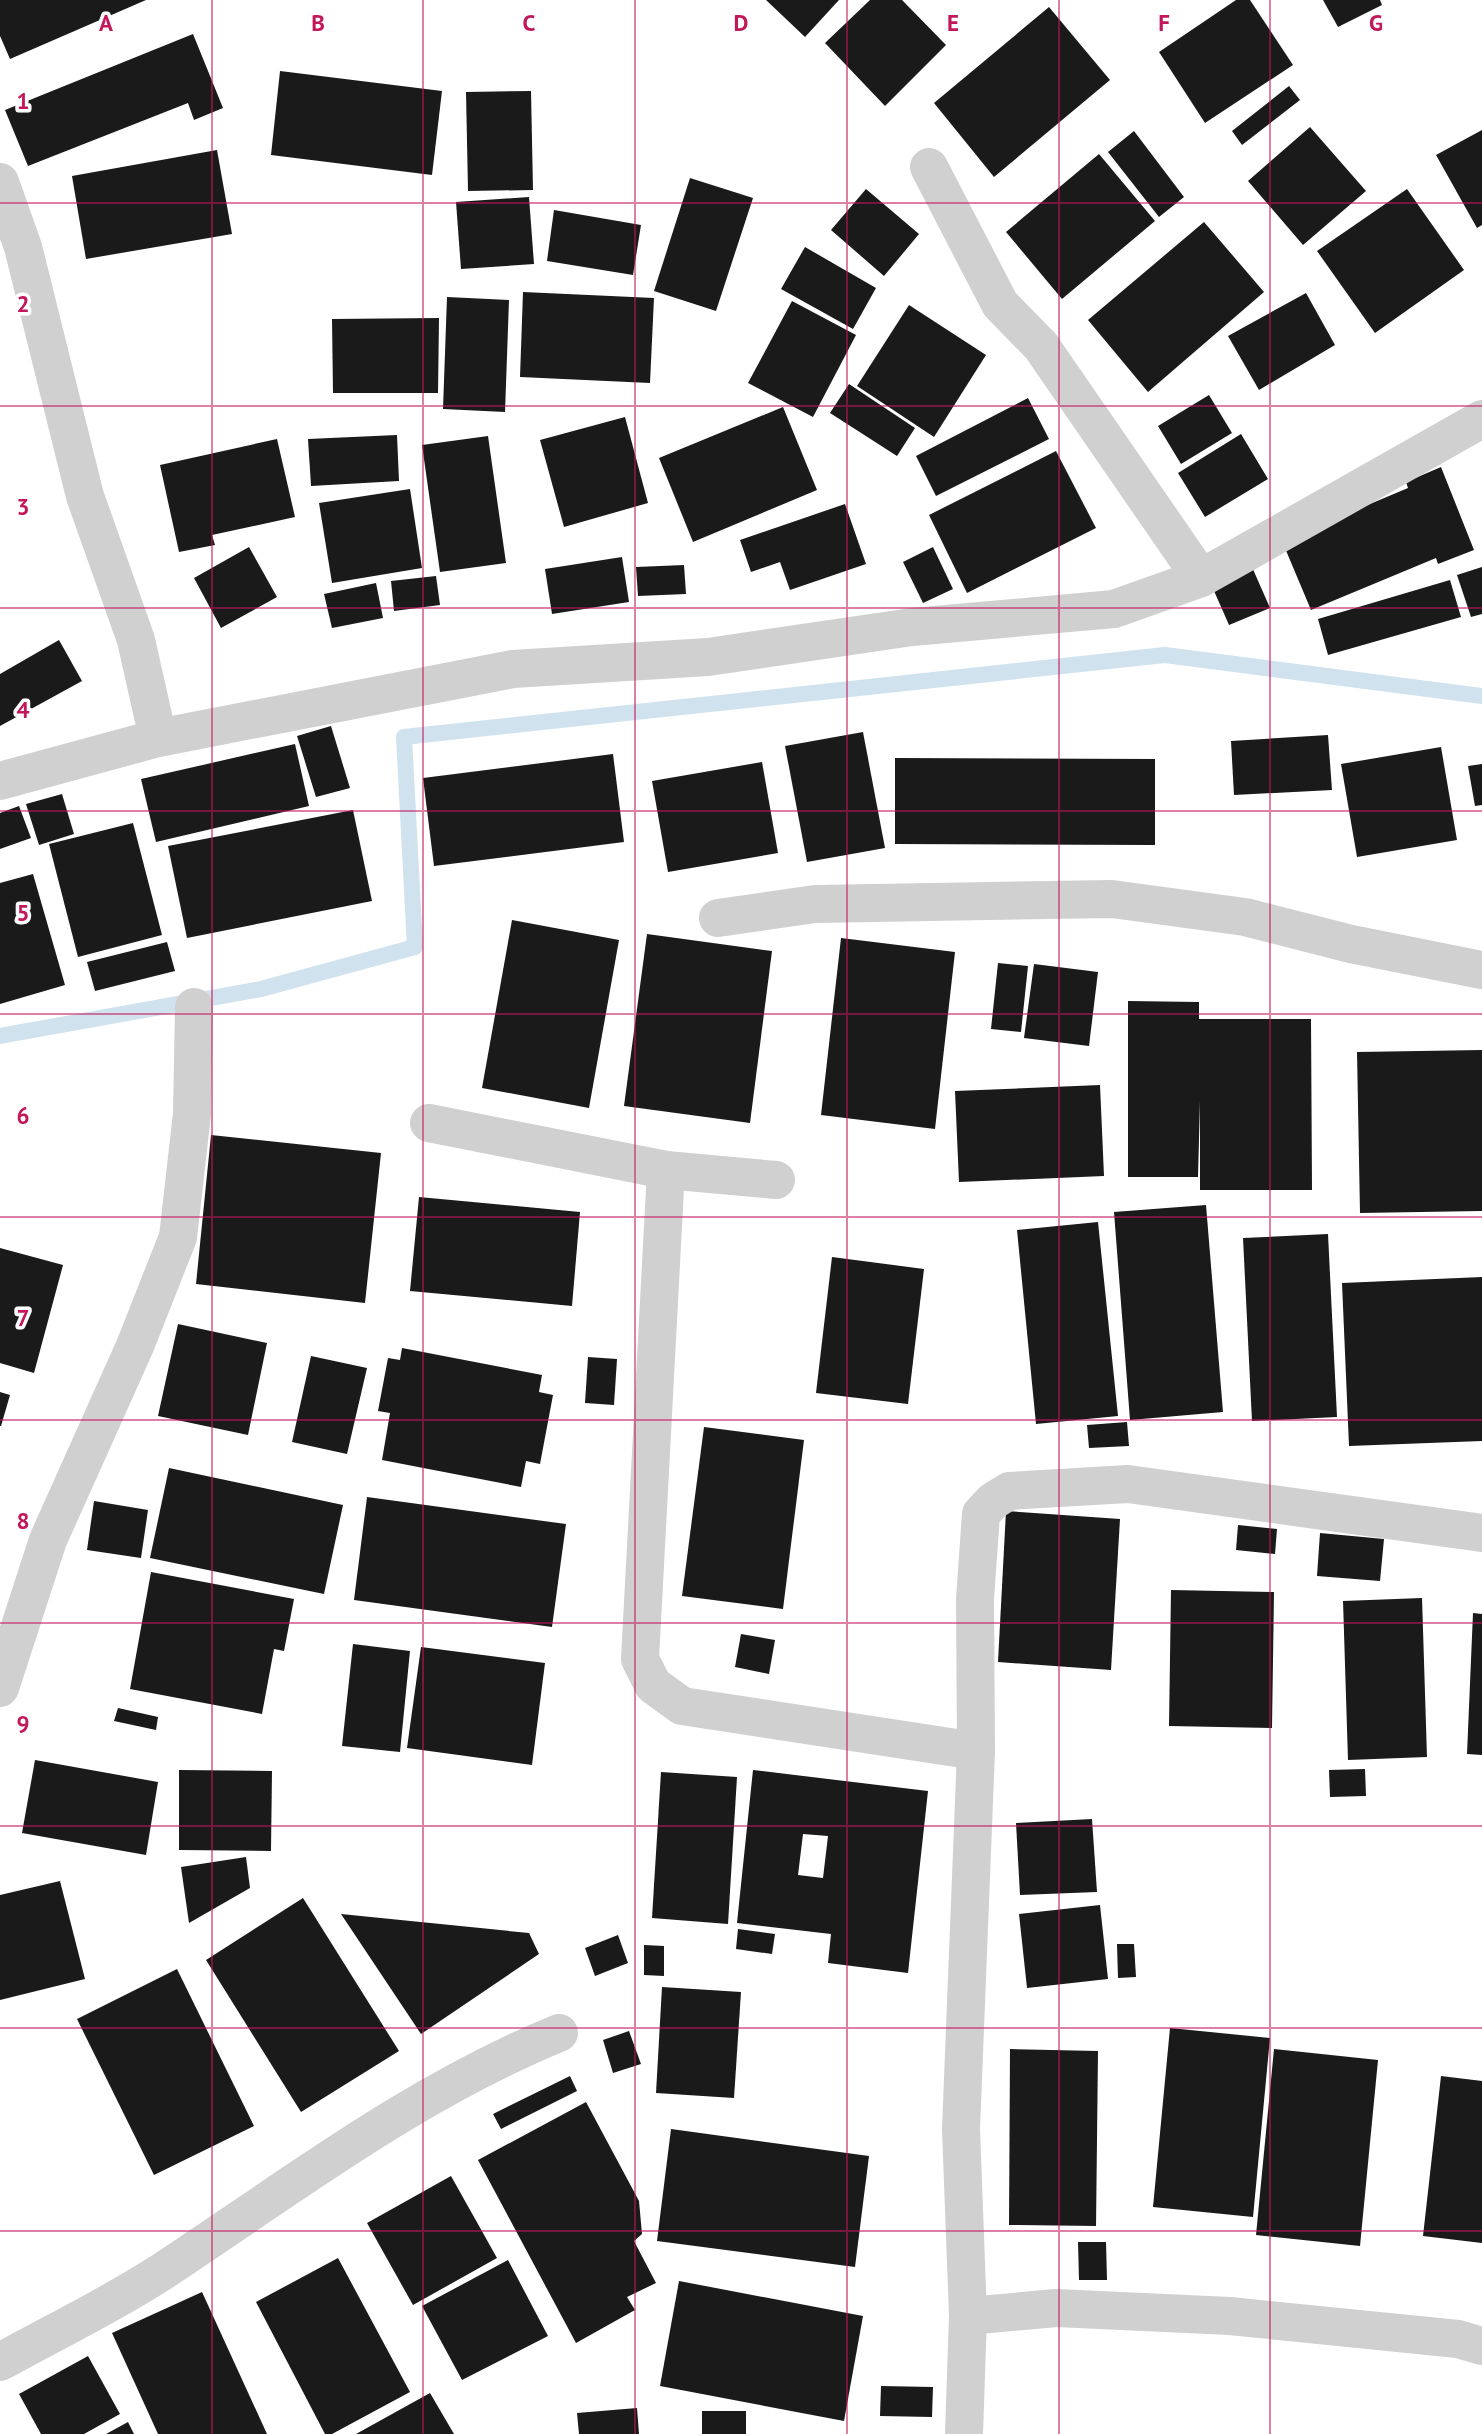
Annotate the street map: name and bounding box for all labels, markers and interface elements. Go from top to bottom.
text: A [99,8,113,37]
text: B [311,8,325,37]
text: C [523,8,536,37]
text: D [734,8,748,37]
text: E [947,8,959,37]
text: F [1158,8,1170,37]
text: G [1369,8,1383,37]
text: 1 [16,86,30,115]
text: 2 [16,289,30,318]
text: 3 [16,492,30,521]
text: 4 [16,695,30,724]
text: 5 [16,898,30,927]
text: 6 [16,1101,30,1130]
text: 7 [16,1303,30,1332]
text: 8 [16,1506,30,1535]
text: 9 [16,1709,30,1738]

